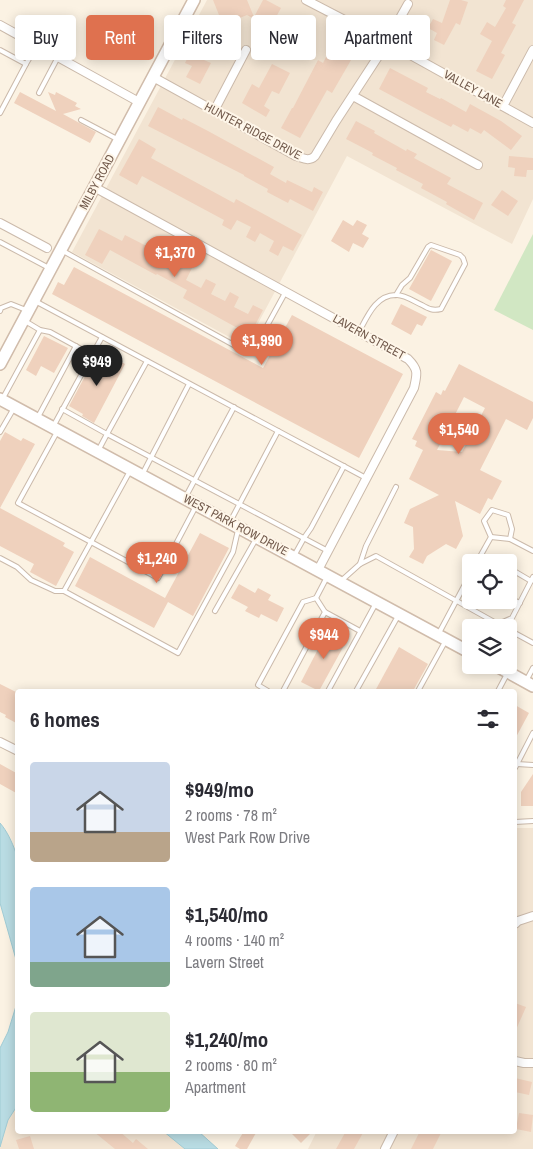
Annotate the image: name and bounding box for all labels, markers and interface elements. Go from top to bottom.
chip: Buy [15,15,76,60]
chip: Rent [86,15,154,60]
chip: Filters [164,15,241,60]
chip: New [251,15,316,60]
chip: Apartment [326,15,430,60]
street label: VALLEY LANE [441,66,505,112]
street label: HUNTER RIDGE DRIVE [202,99,304,163]
street label: MILBY ROAD [76,152,118,212]
pin: $1,370 [134,236,216,278]
text: $1,370 [155,241,195,263]
street label: LAVERN STREET [330,311,408,363]
pin: $1,990 [221,324,303,366]
text: $1,990 [242,329,282,351]
pin: $949 [67,344,127,387]
text: $949 [82,350,112,372]
pin: $1,540 [418,412,500,455]
text: $1,540 [439,418,479,440]
street label: WEST PARK ROW DRIVE [181,491,291,559]
pin: $1,240 [116,542,198,584]
text: $1,240 [137,547,177,569]
map controls [462,554,517,674]
button: locate [462,554,517,609]
pin: $944 [294,618,354,660]
button: layers [462,619,517,674]
text: $944 [309,623,339,645]
text: 6 homes [30,705,100,734]
icon: filters [474,705,502,733]
text: $949/mo [185,775,254,804]
icon: home [70,782,130,842]
text: 2 rooms · 78 m² [185,804,277,826]
text: West Park Row Drive [185,826,310,848]
text: $1,540/mo [185,900,268,929]
icon: home [70,907,130,967]
text: 4 rooms · 140 m² [185,929,284,951]
text: Lavern Street [185,951,264,973]
text: $1,240/mo [185,1025,268,1054]
icon: home [70,1032,130,1092]
text: 2 rooms · 80 m² [185,1054,277,1076]
text: Apartment [185,1076,246,1098]

